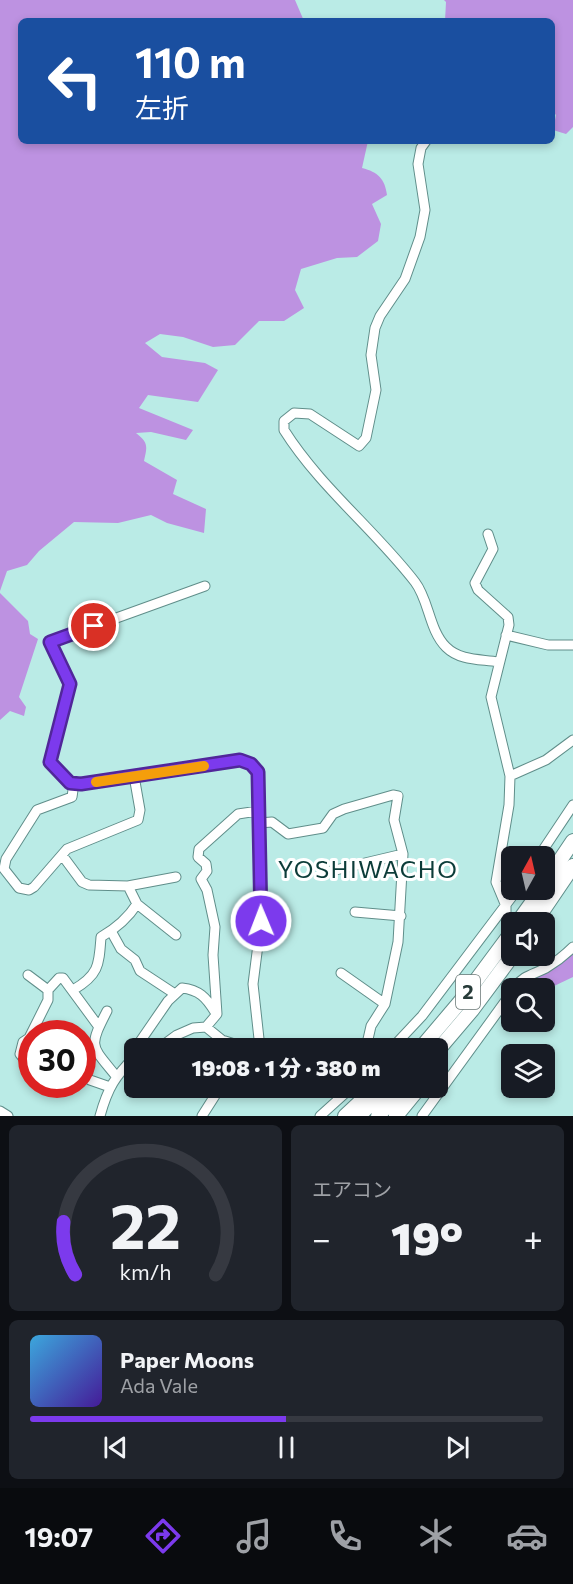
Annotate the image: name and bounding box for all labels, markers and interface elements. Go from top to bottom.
text: 110 m [135,35,246,87]
icon: left [36,42,114,120]
text: 左折 [135,91,189,124]
pin [68,600,119,651]
icon: arrive [77,609,110,642]
north arrow [501,846,555,900]
map controls [501,846,555,1098]
district label: YOSHIWACHO [278,854,458,883]
position arrow [229,889,293,953]
button: sound [501,912,555,966]
road number: 2 [456,975,480,1009]
button: search [501,978,555,1032]
speed limit sign: 30 [18,1020,96,1098]
button: layers [501,1044,555,1098]
text: 19:08 · 1 分 · 380 m [191,1054,381,1081]
text: エアコン [312,1177,392,1201]
text: 22 [110,1186,181,1262]
text: 19° [391,1209,463,1264]
text: − [312,1217,331,1258]
text: + [524,1217,543,1258]
text: km/h [119,1258,172,1284]
text: Paper Moons [120,1346,254,1373]
text: Ada Vale [120,1373,198,1397]
icon: previous [99,1431,132,1464]
icon: pause [270,1431,303,1464]
icon: next [441,1431,474,1464]
icon: directions [142,1515,184,1557]
icon: music [233,1515,275,1557]
icon: phone [324,1515,366,1557]
icon: climate [415,1515,457,1557]
icon: car [506,1515,548,1557]
text: 19:07 [25,1520,93,1553]

